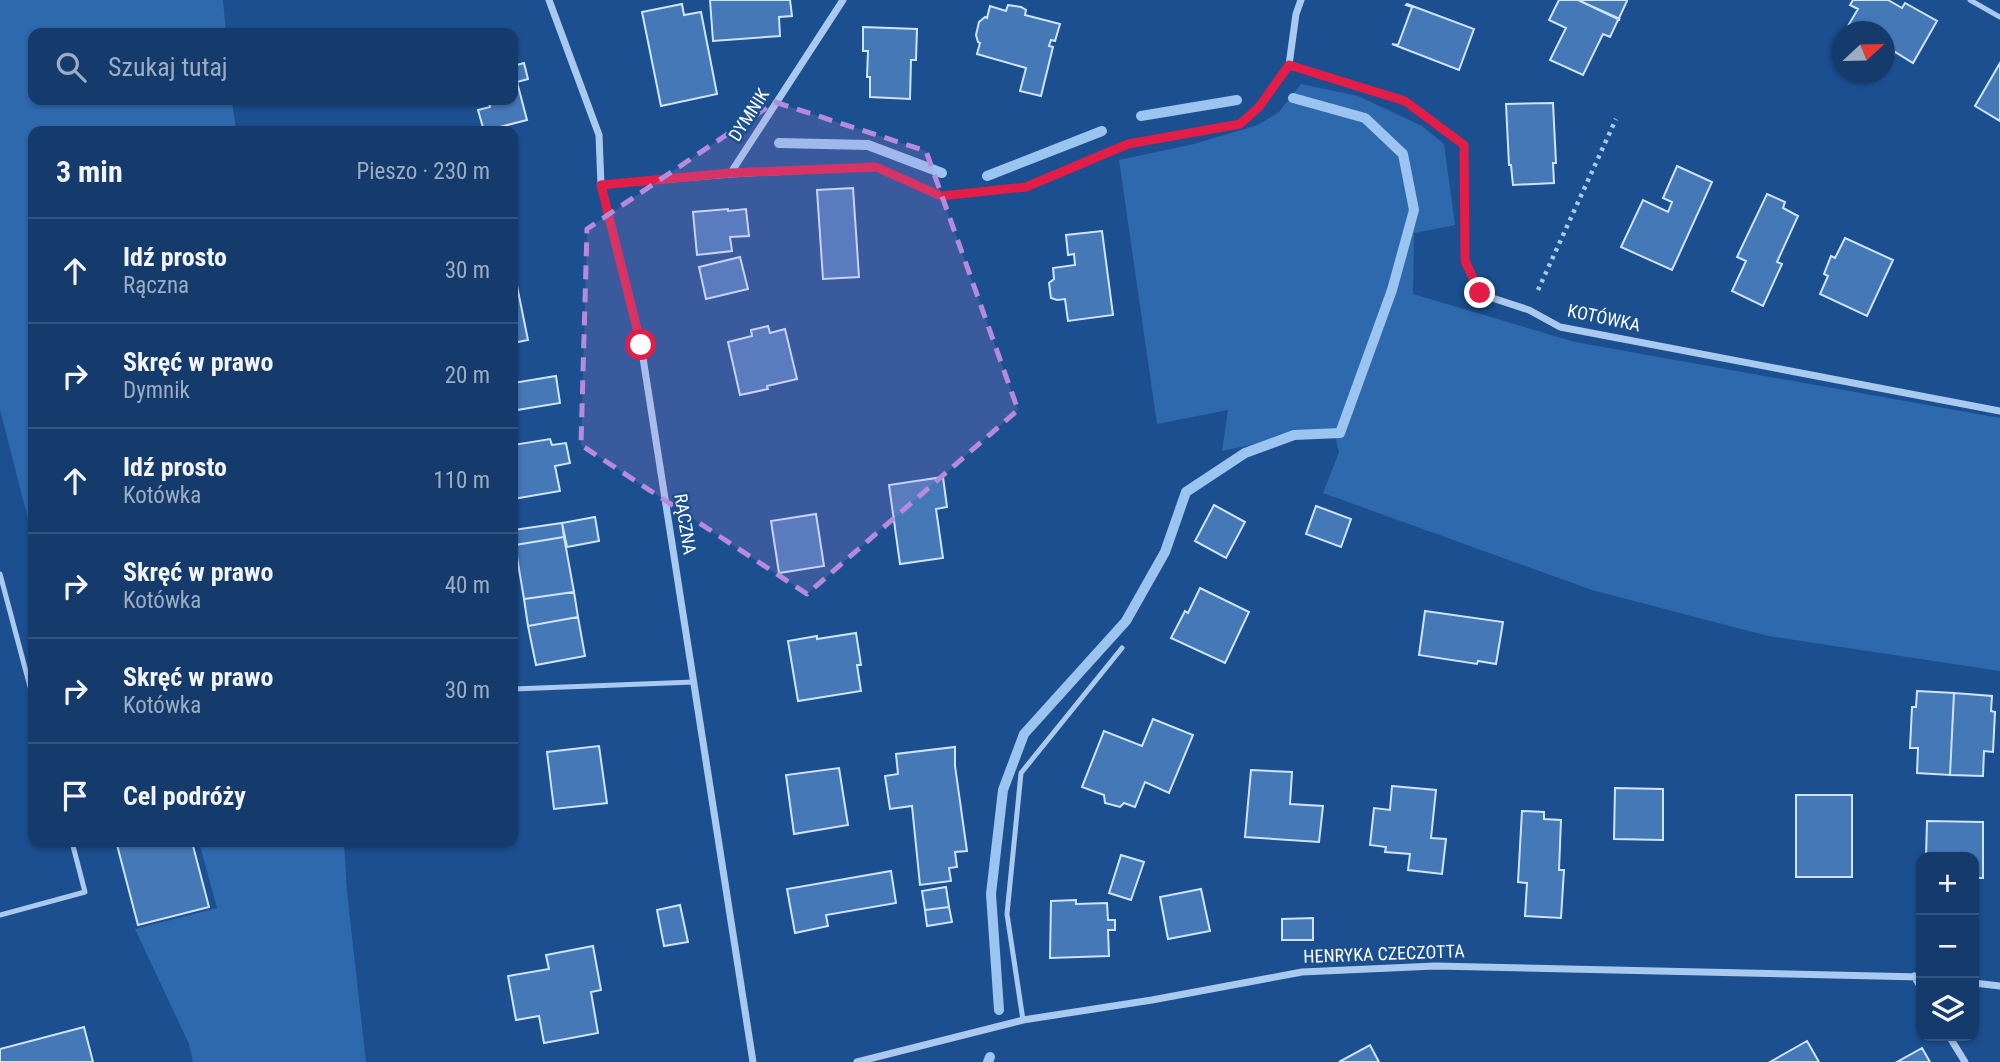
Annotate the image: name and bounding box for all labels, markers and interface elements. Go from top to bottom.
north arrow [1832,21,1895,84]
search box [28,28,518,105]
icon: search [52,48,90,86]
text: Szukaj tutaj [108,52,228,82]
street label: DYMNIK [724,84,773,145]
text: 3 min [56,154,123,189]
text: Pieszo · 230 m [356,158,490,185]
text: Idź prosto [123,242,227,272]
icon: ahead [56,252,94,290]
text: 30 m [445,257,490,284]
text: Rączna [123,272,189,299]
route end [1464,277,1495,308]
street label: KOTÓWKA [1566,300,1643,336]
route start [625,329,656,360]
text: Skręć w prawo [123,347,273,377]
icon: right [56,357,94,395]
text: 20 m [445,362,490,389]
text: Dymnik [123,377,190,404]
text: Idź prosto [123,452,227,482]
icon: ahead [56,462,94,500]
text: 110 m [433,467,490,494]
text: Kotówka [123,482,201,509]
street label: RĄCZNA [670,492,701,556]
text: Skręć w prawo [123,557,273,587]
icon: right [56,567,94,605]
text: 40 m [445,572,490,599]
text: Kotówka [123,587,201,614]
text: Skręć w prawo [123,662,273,692]
icon: right [56,672,94,710]
text: 30 m [445,677,490,704]
text: Kotówka [123,692,201,719]
icon: arrive [56,777,94,815]
text: Cel podróży [123,781,246,811]
map controls [1916,852,1979,1041]
button: + [1916,852,1979,915]
button: − [1916,915,1979,978]
street label: HENRYKA CZECZOTTA [1303,940,1466,967]
button: layers [1916,978,1979,1041]

